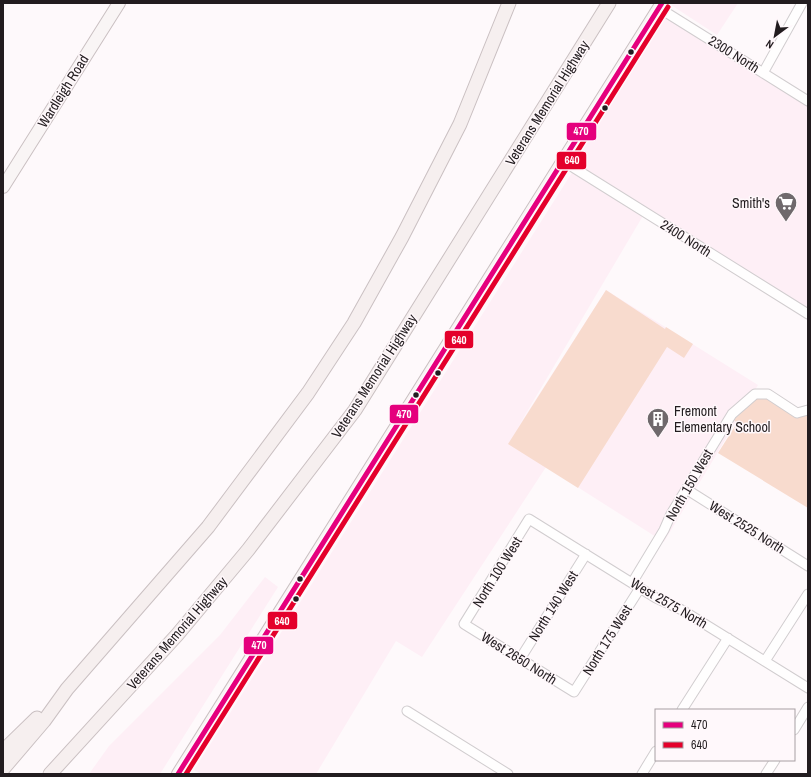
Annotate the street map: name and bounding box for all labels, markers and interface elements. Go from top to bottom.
north arrow [755,16,795,56]
street label: 2300 North [705,31,763,77]
street label: Veterans Memorial Highway [501,37,593,169]
text: N [763,37,776,52]
unlabelled marker [626,47,636,57]
street label: Wardleigh Road [34,51,92,131]
unlabelled marker [600,103,610,113]
line badge: 470 [566,122,597,141]
text: 470 [573,124,589,138]
line badge: 640 [556,151,587,170]
text: 640 [564,153,580,167]
supermarket icon: Smith's [773,190,799,223]
place label: Smith's [732,194,770,212]
street label: 2400 North [657,215,715,261]
street label: Veterans Memorial Highway [327,310,421,441]
line badge: 640 [444,330,474,349]
text: 640 [451,333,467,347]
unlabelled marker [433,368,443,378]
unlabelled marker [411,390,421,400]
place label: Fremont Elementary School [674,402,770,436]
line badge: 470 [389,404,419,424]
building icon: Fremont Elementary School [645,406,671,439]
text: 470 [396,407,412,421]
street label: North 150 West [661,446,717,524]
street label: West 2525 North [706,497,788,557]
street label: North 100 West [468,533,526,611]
street label: North 140 West [524,567,582,645]
street label: Veterans Memorial Highway [123,572,231,693]
unlabelled marker [295,574,305,584]
street label: West 2575 North [627,574,711,632]
unlabelled marker [291,594,301,604]
street label: North 175 West [578,601,636,679]
line badge: 640 [267,611,298,630]
text: 640 [274,614,290,628]
street label: West 2650 North [478,628,560,688]
line badge: 470 [243,636,274,655]
text: 470 [251,638,267,652]
legend [655,709,795,761]
text: 470 [691,717,707,733]
text: 640 [691,737,707,753]

